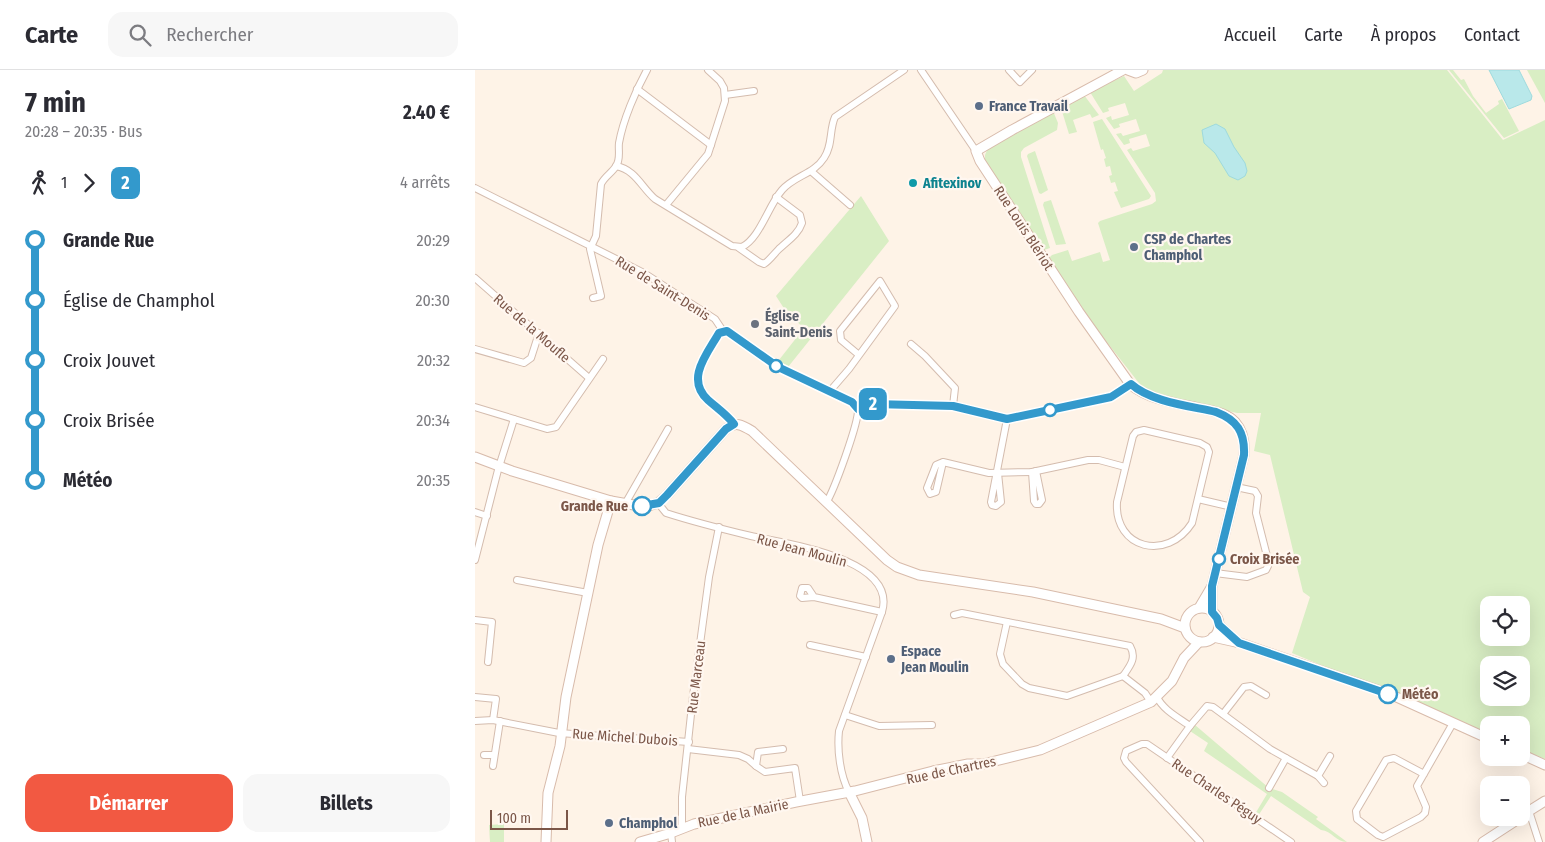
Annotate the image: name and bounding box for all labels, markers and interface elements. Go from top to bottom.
search box [108,12,458,57]
text: Carte [25,21,78,49]
icon: search [126,21,154,49]
text: Rechercher [166,23,253,46]
text: Accueil [1224,24,1276,46]
text: Carte [1304,24,1343,46]
text: À propos [1371,24,1436,46]
text: Contact [1464,24,1520,46]
text: 7 min [25,86,86,119]
place label: France Travail [989,98,1068,115]
marker: France Travail [973,100,985,112]
text: 2.40 € [403,101,450,124]
text: 20:28 – 20:35 · Bus [25,122,142,141]
icon: walk [25,169,53,197]
icon: forward [75,169,103,197]
text: 2 [121,172,130,194]
text: 1 [61,173,67,192]
text: 4 arrêts [400,173,450,192]
place label: Afitexinov [922,175,982,192]
marker: Afitexinov [907,177,919,189]
street label: Rue Louis Blériot [990,183,1057,274]
text: Grande Rue [63,229,154,252]
text: 20:29 [416,231,450,250]
place label: CSP de Chartes Champhol [1144,231,1231,264]
marker: CSP de Chartes Champhol [1128,241,1140,253]
street label: Rue de Saint-Denis [612,252,713,324]
text: Église de Champhol [63,289,215,312]
text: 20:30 [416,291,450,310]
street label: Rue de la Moufle [490,291,573,366]
place label: Église Saint-Denis [765,307,832,341]
marker: Église Saint-Denis [749,318,761,330]
text: Croix Jouvet [63,349,155,372]
text: 20:32 [417,351,450,370]
unlabelled marker [769,359,783,373]
line badge: 2 [857,388,889,420]
text: 2 [869,393,877,415]
unlabelled marker [1043,403,1057,417]
text: Croix Brisée [63,409,155,432]
text: 20:34 [416,411,450,430]
text: Météo [63,469,112,492]
text: 20:35 [417,471,450,490]
marker: Grande Rue [632,496,652,516]
place label: Grande Rue [561,498,628,515]
street label: Rue Jean Moulin [755,530,849,571]
place label: Croix Brisée [1230,551,1299,568]
marker: Croix Brisée [1212,552,1226,566]
map controls [1480,596,1530,826]
button: locate [1480,596,1530,646]
street label: Rue Marceau [684,640,709,714]
place label: Espace Jean Moulin [900,643,969,676]
marker: Espace Jean Moulin [885,653,897,665]
button: layers [1480,656,1530,706]
marker: Météo [1378,684,1398,704]
place label: Météo [1402,686,1439,703]
button: + [1480,716,1530,766]
street label: Rue Michel Dubois [572,725,678,750]
street label: Rue de Chartres [905,753,997,788]
street label: Rue Charles Péguy [1168,755,1266,828]
button: Démarrer [25,774,233,832]
button: Billets [243,774,450,832]
button: − [1480,776,1530,826]
street label: Rue de la Mairie [696,796,790,831]
scale bar [490,807,567,830]
text: 100 m [497,810,531,827]
place label: Champhol [619,815,678,832]
marker: Champhol [603,817,615,829]

